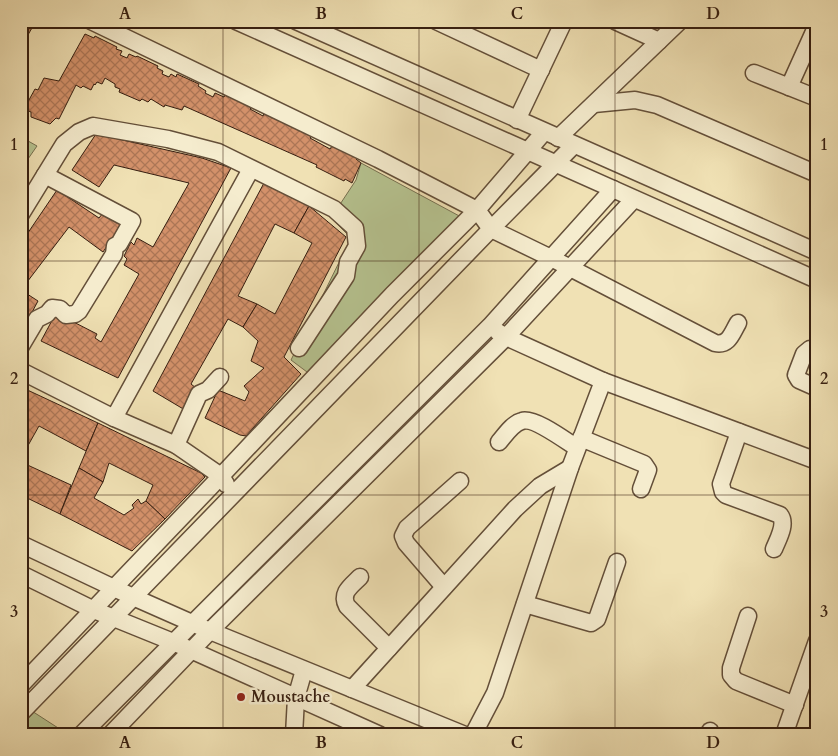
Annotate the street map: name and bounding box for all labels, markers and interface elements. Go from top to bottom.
text: A [119,3,131,25]
text: B [315,3,327,25]
text: C [511,3,523,25]
text: D [706,3,720,25]
text: 1 [10,134,18,156]
text: 1 [820,134,828,156]
text: 2 [10,368,18,390]
text: 2 [820,368,828,390]
text: 3 [10,601,18,623]
text: 3 [820,601,828,623]
place label: Moustache [251,686,330,708]
marker: Moustache [235,691,247,703]
text: A [119,732,131,754]
text: B [315,732,327,754]
text: C [511,732,523,754]
text: D [706,732,720,754]

